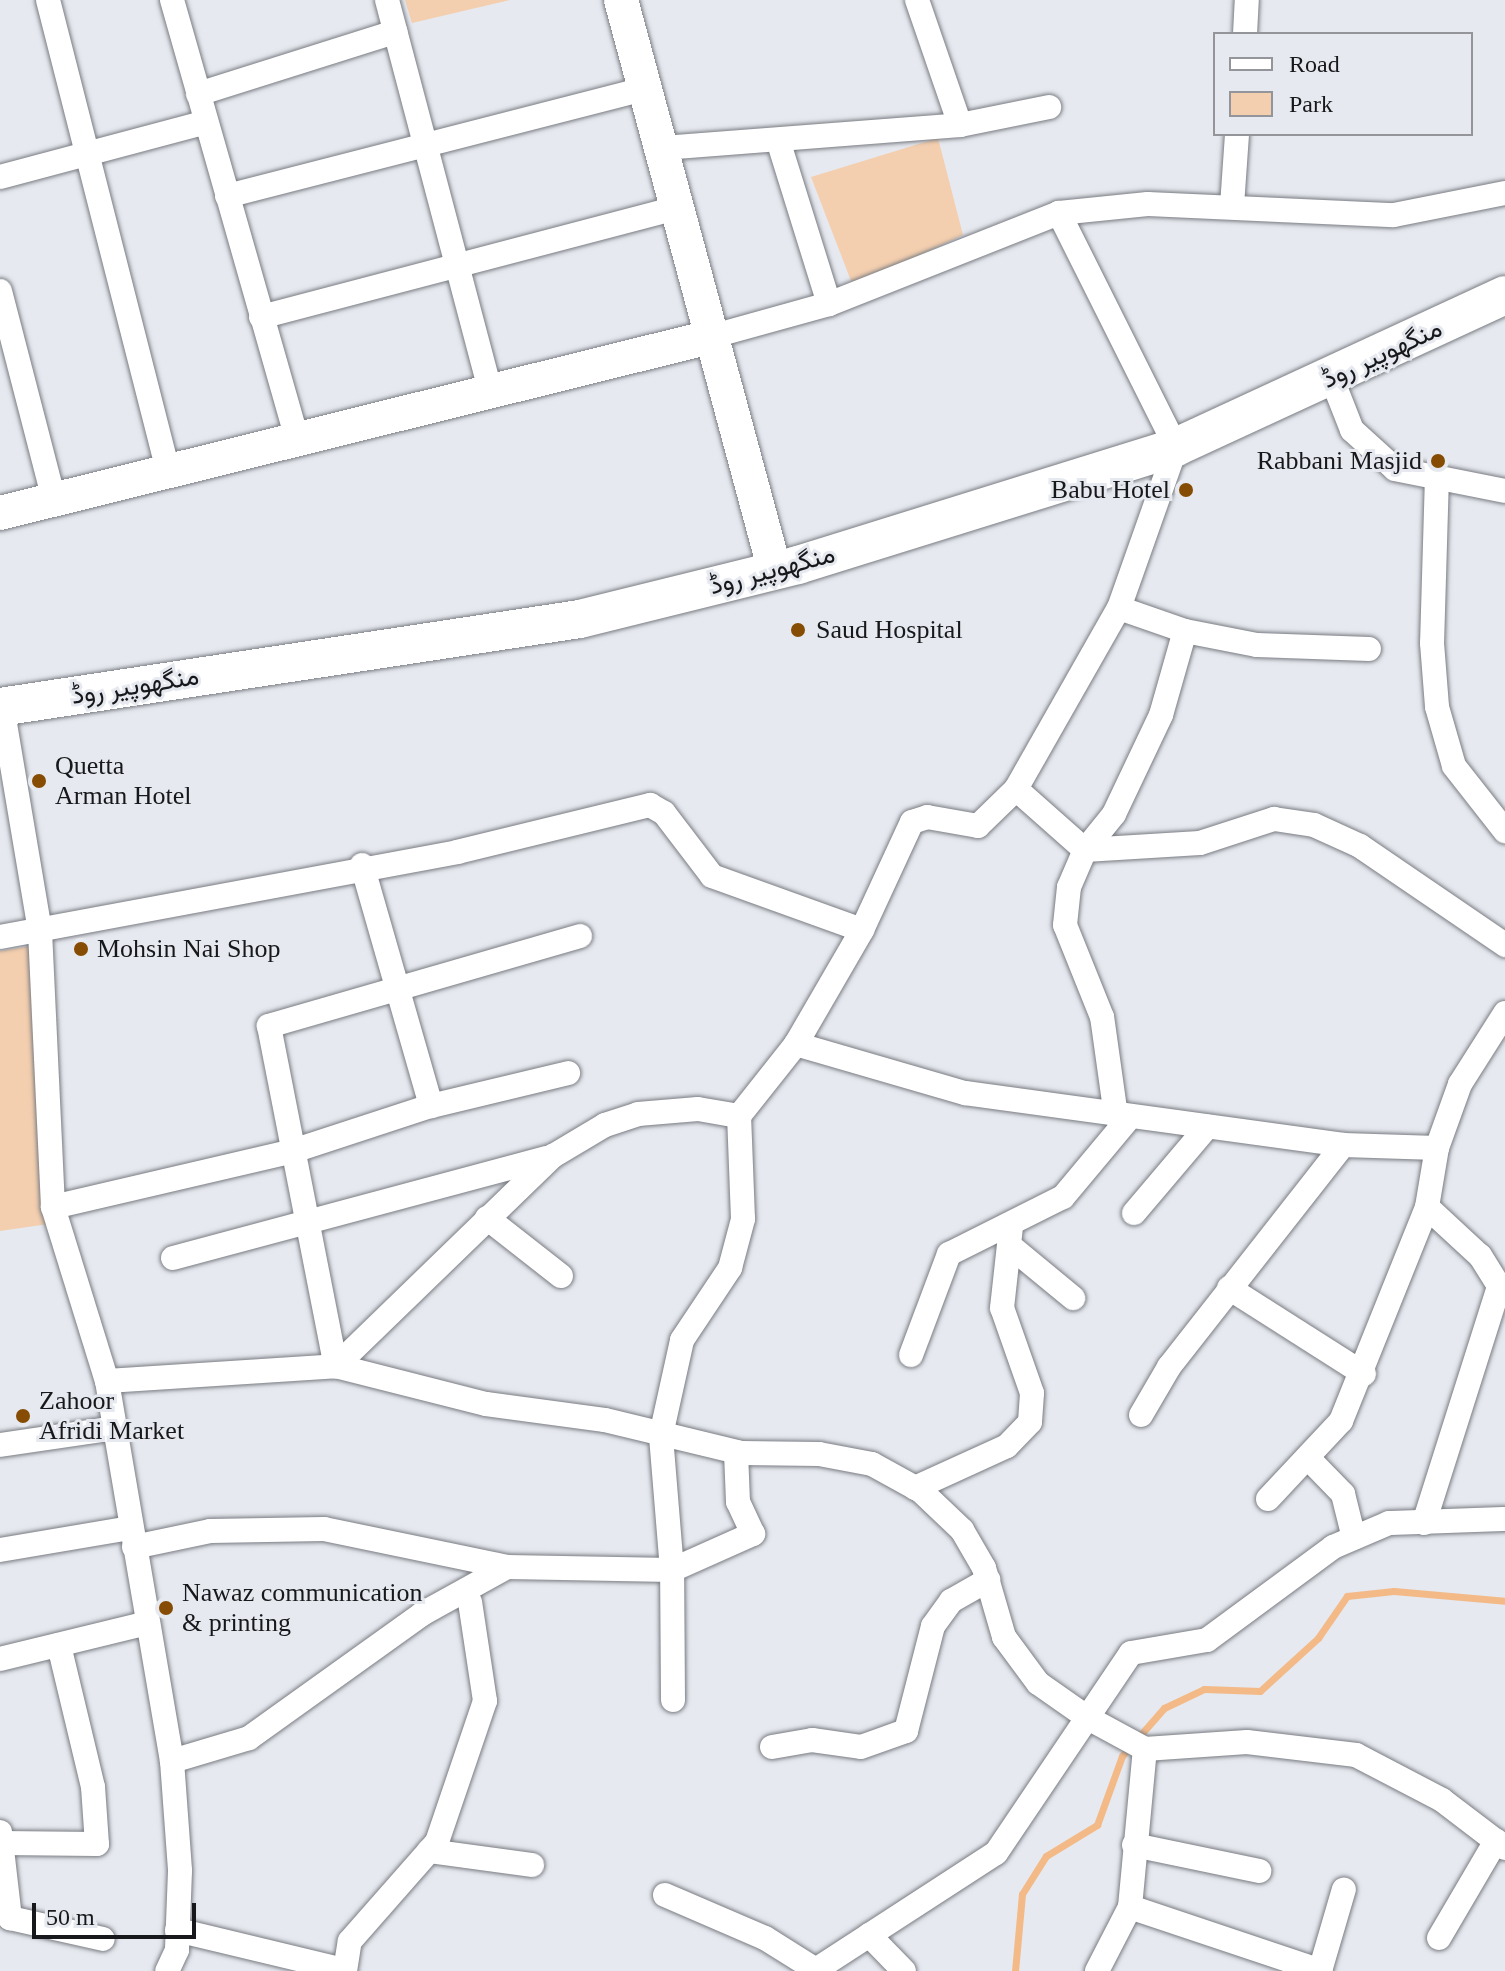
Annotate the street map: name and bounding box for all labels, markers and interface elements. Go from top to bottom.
legend [1213,32,1473,136]
text: Road [1289,51,1340,77]
text: Park [1289,91,1333,117]
street label: منگھوپیر روڈ [1317,313,1447,395]
place label: Rabbani Masjid [1257,445,1422,477]
marker: Rabbani Masjid [1429,452,1447,470]
place label: Babu Hotel [1051,474,1170,506]
marker: Babu Hotel [1177,481,1195,499]
street label: منگھوپیر روڈ [706,538,838,602]
place label: Saud Hospital [816,614,963,646]
marker: Saud Hospital [787,619,809,641]
street label: منگھوپیر روڈ [69,661,201,711]
place label: Quetta Arman Hotel [55,750,191,812]
marker: Quetta Arman Hotel [30,772,48,790]
place label: Mohsin Nai Shop [97,933,280,965]
marker: Mohsin Nai Shop [72,940,90,958]
place label: Zahoor Afridi Market [39,1385,184,1446]
marker: Zahoor Afridi Market [14,1407,32,1425]
place label: Nawaz communication & printing [182,1577,422,1638]
marker: Nawaz communication & printing [157,1599,175,1617]
scale bar [36,1887,200,1937]
text: 50 m [46,1904,95,1930]

